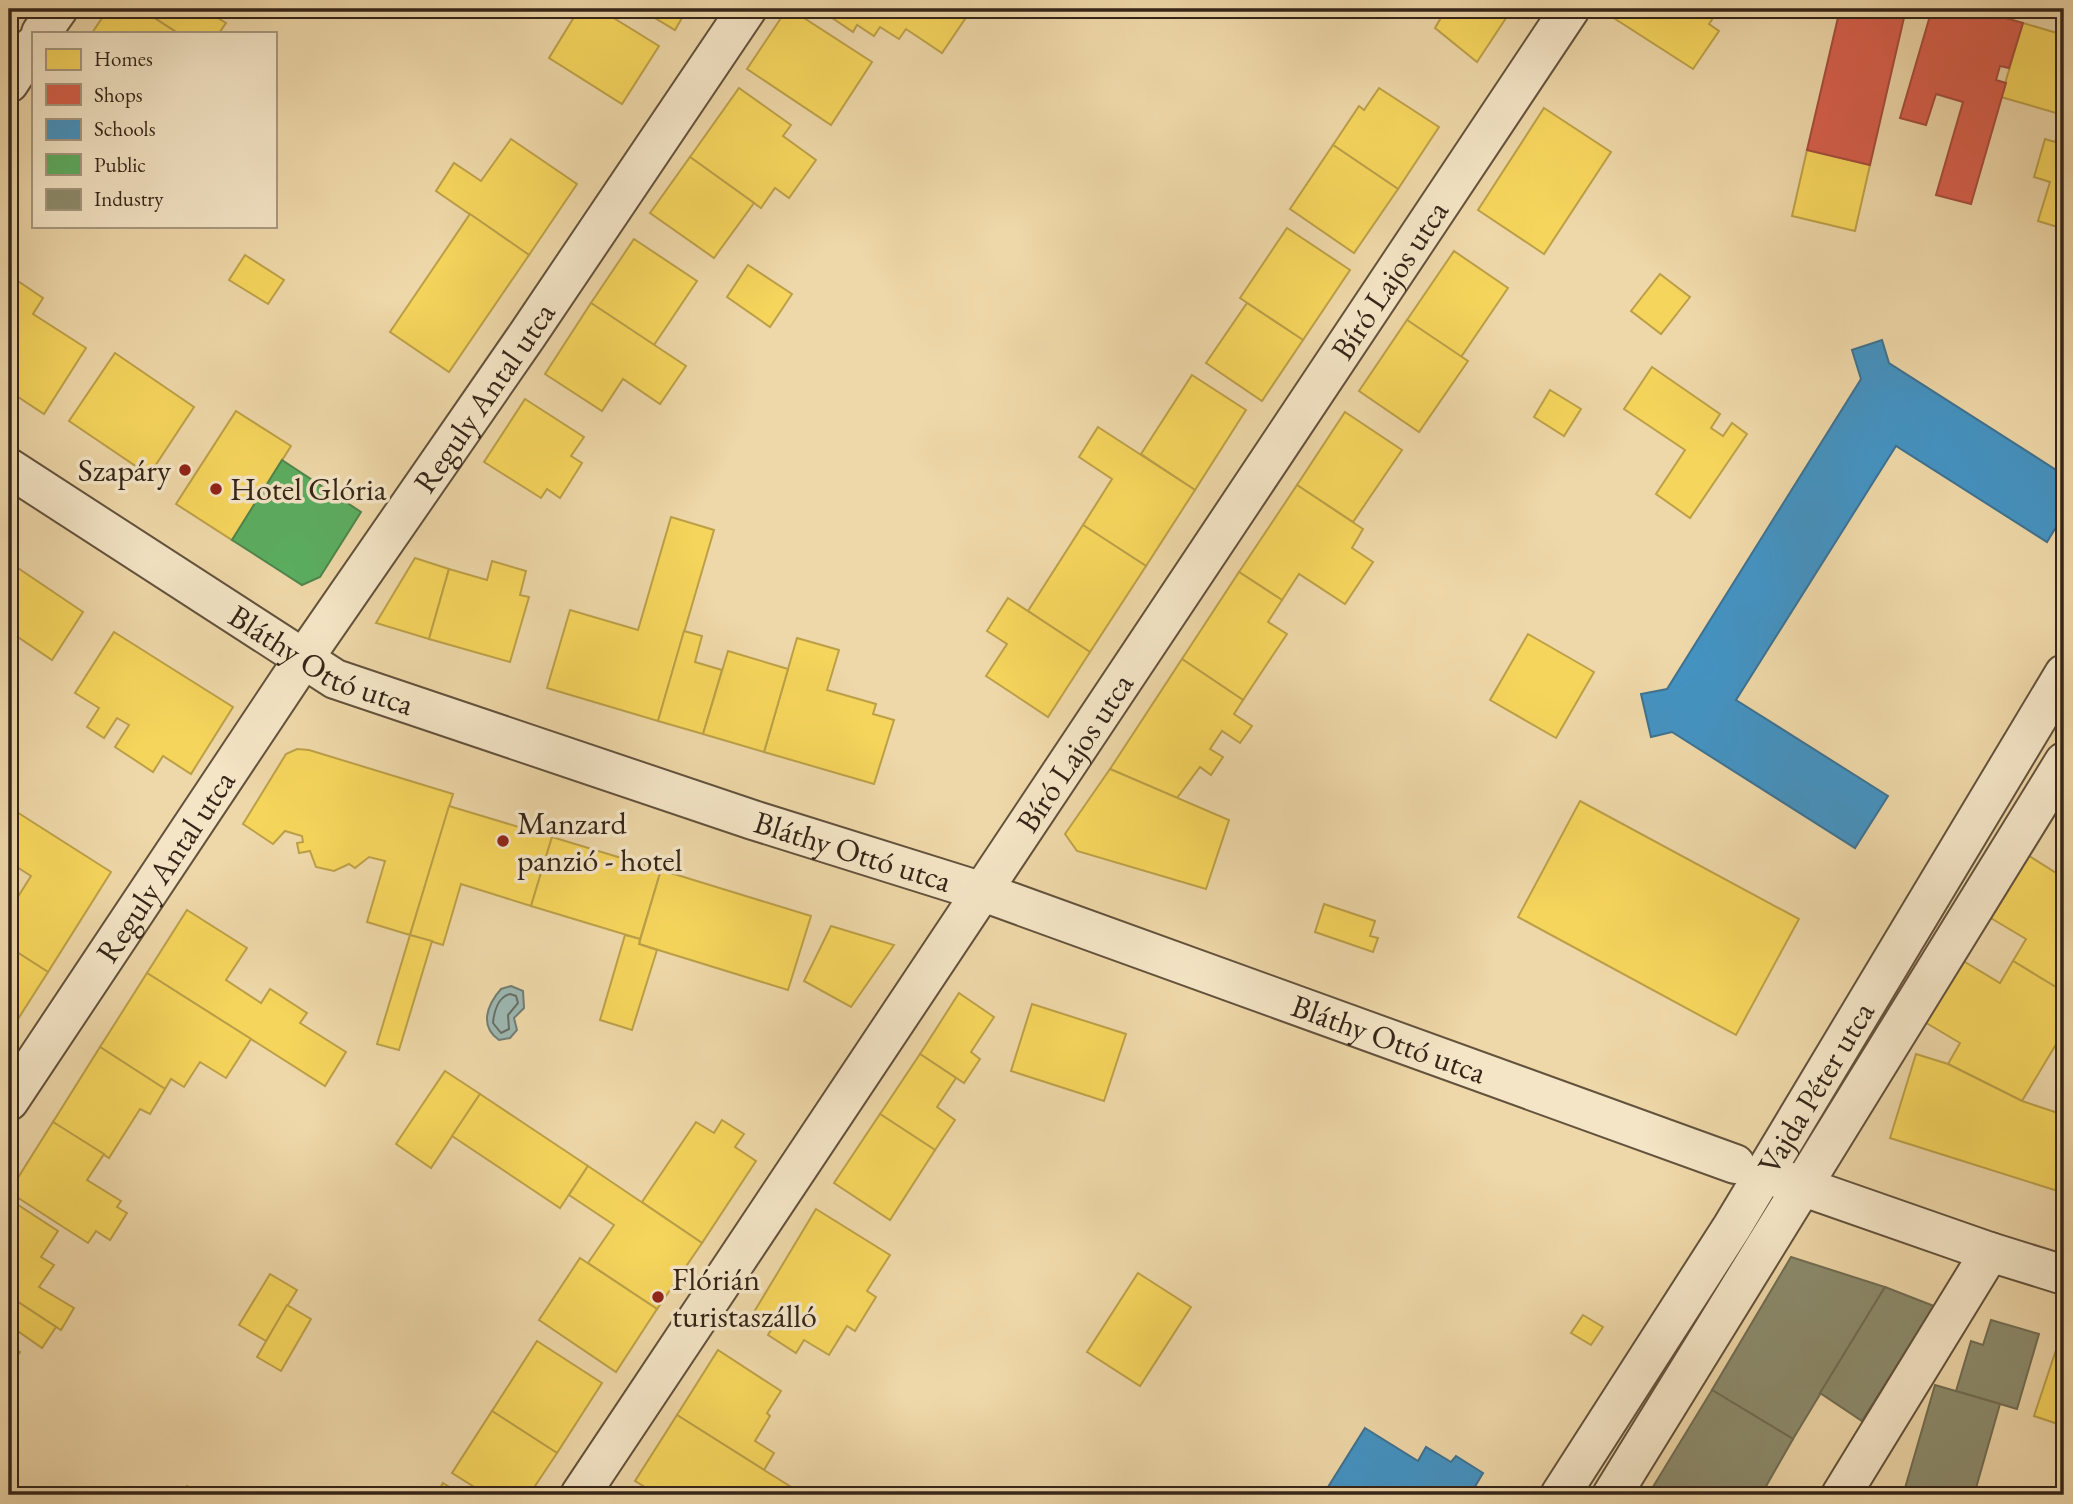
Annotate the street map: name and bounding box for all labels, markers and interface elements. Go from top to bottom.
legend [32,32,276,228]
text: Homes [94,45,153,72]
text: Shops [94,81,143,108]
text: Schools [94,115,156,142]
text: Public [94,151,146,178]
text: Industry [94,185,164,212]
street label: Bíró Lajos utca [1321,192,1458,368]
street label: Reguly Antal utca [404,294,565,501]
place label: Szapáry [78,449,172,491]
marker: Szapáry [177,462,193,478]
place label: Hotel Glória [230,468,387,510]
marker: Hotel Glória [208,481,224,497]
street label: Bláthy Ottó utca [221,595,419,725]
street label: Bíró Lajos utca [1006,665,1143,840]
street label: Reguly Antal utca [86,762,245,971]
street label: Bláthy Ottó utca [749,801,957,902]
place label: Manzard panzió - hotel [517,802,683,881]
marker: Manzard panzió - hotel [495,833,511,849]
street label: Bláthy Ottó utca [1286,984,1492,1093]
street label: Vajda Péter utca [1748,994,1884,1182]
place label: Flórián turistaszálló [672,1258,817,1337]
marker: Flórián turistaszálló [650,1289,666,1305]

